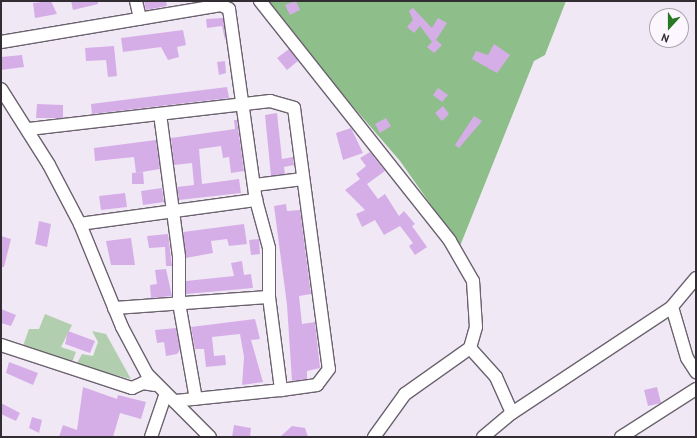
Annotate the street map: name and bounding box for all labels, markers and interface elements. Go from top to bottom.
north arrow [649,8,689,48]
text: N [659,30,671,46]

